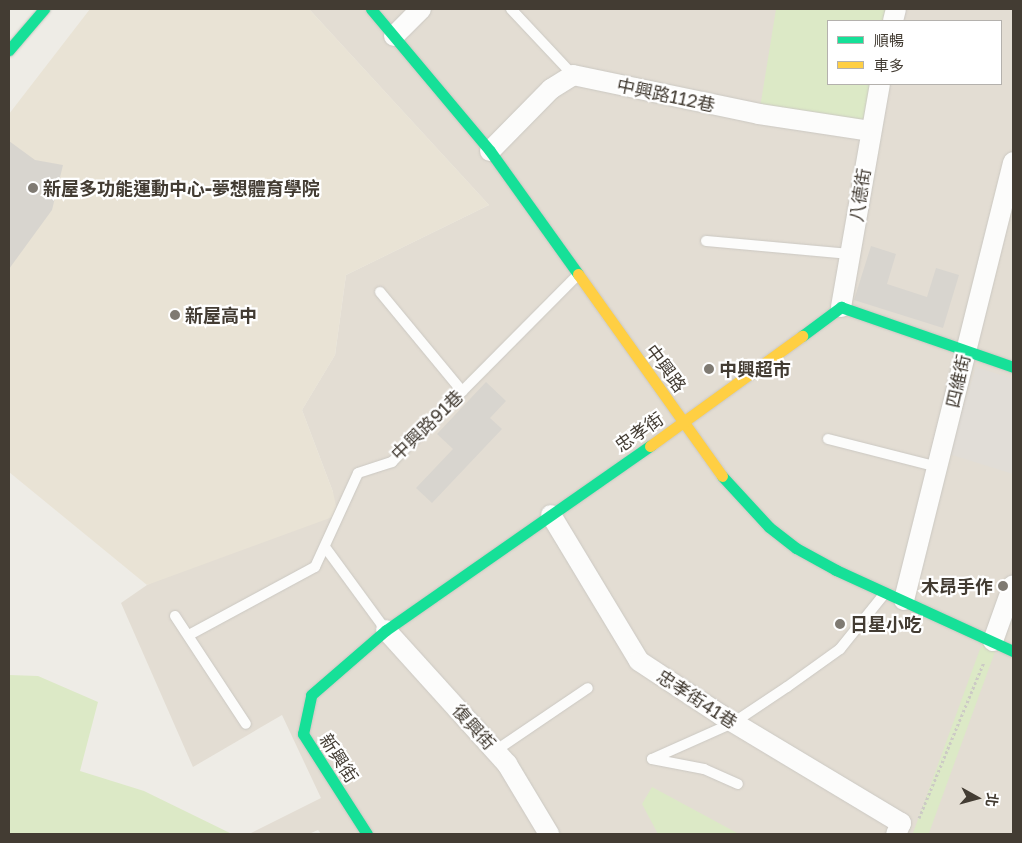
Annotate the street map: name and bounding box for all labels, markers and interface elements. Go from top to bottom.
legend [827,20,1002,85]
text: 順暢 [874,31,904,49]
text: 車多 [874,56,904,74]
street label: 中興路112巷 [615,74,717,116]
street label: 八德街 [845,167,875,223]
place label: 新屋多功能運動中心-夢想體育學院 [43,177,320,199]
marker: 新屋多功能運動中心-夢想體育學院 [27,182,39,194]
place label: 新屋高中 [185,304,257,326]
marker: 新屋高中 [169,309,181,321]
street label: 中興路 [641,340,691,396]
street label: 四維街 [941,352,975,410]
place label: 中興超市 [719,358,791,380]
marker: 中興超市 [703,363,715,375]
street label: 中興路91巷 [387,385,467,465]
street label: 忠孝街 [611,408,667,456]
place label: 木昂手作 [921,575,993,597]
marker: 木昂手作 [997,580,1009,592]
place label: 日星小吃 [850,613,922,635]
marker: 日星小吃 [834,618,846,630]
street label: 忠孝街41巷 [653,665,741,733]
street label: 復興街 [448,700,500,754]
street label: 新興街 [315,729,363,787]
north arrow [952,773,1002,823]
text: 北 [983,792,1002,808]

